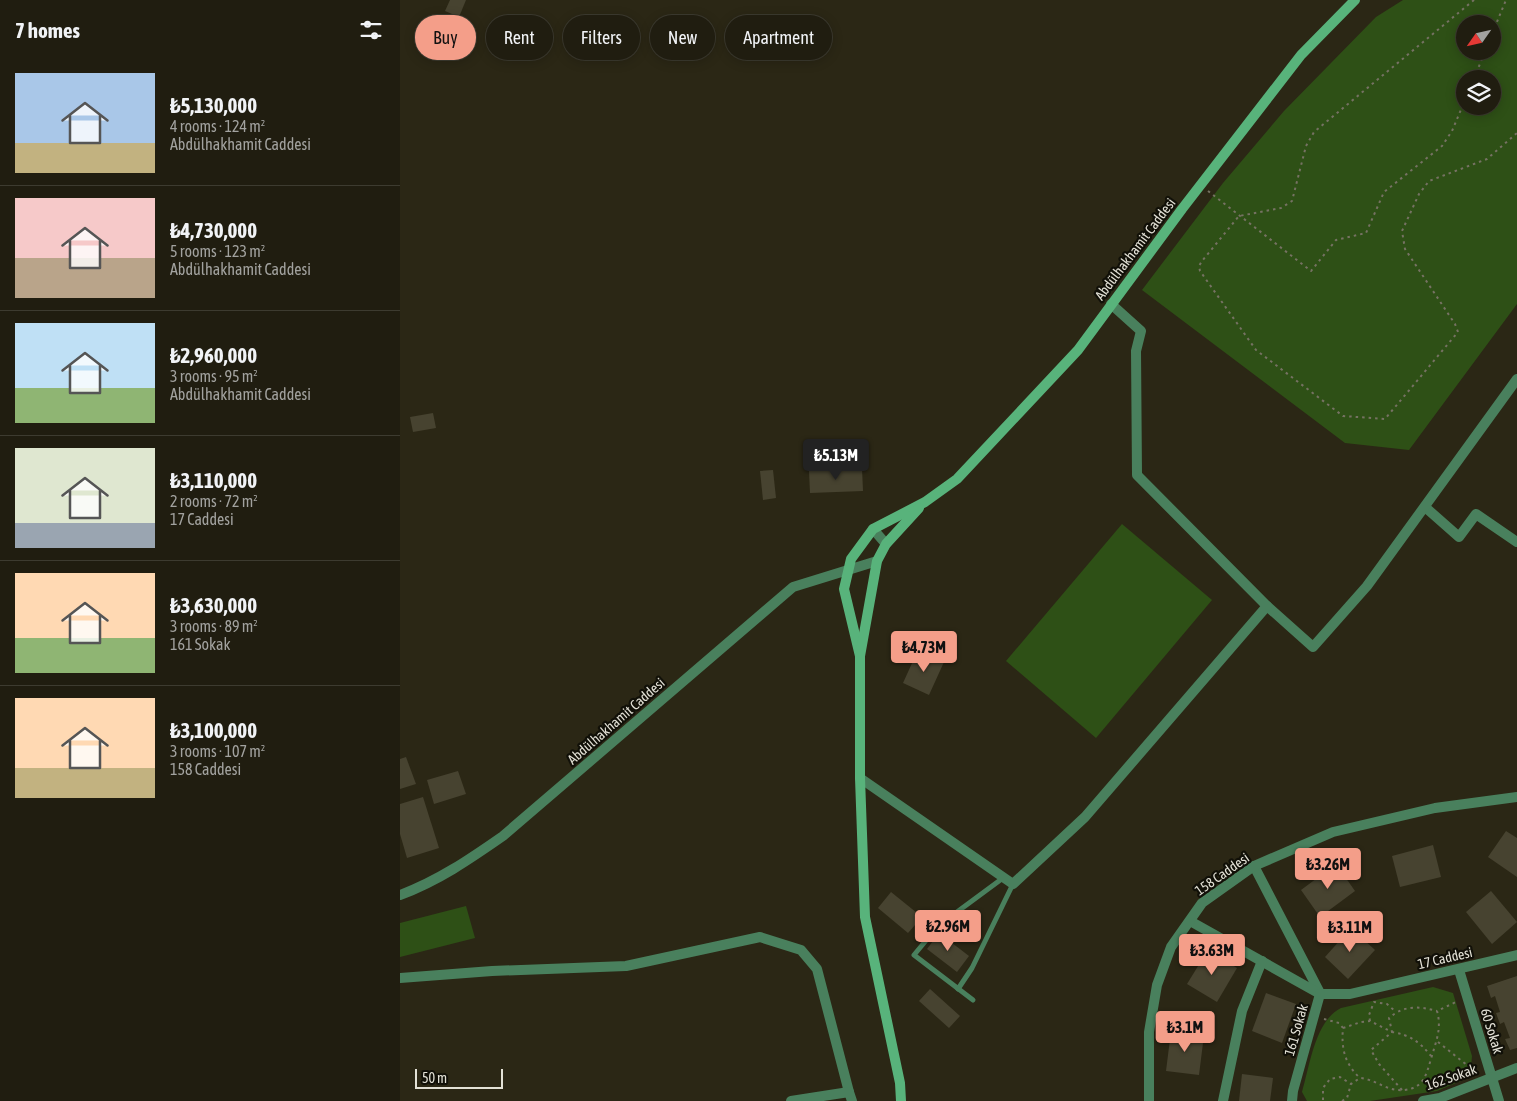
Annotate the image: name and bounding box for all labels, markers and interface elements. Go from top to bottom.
chip: Buy [415,15,476,60]
chip: Rent [486,15,553,60]
chip: Filters [563,15,640,60]
chip: New [650,15,715,60]
chip: Apartment [725,15,832,60]
north arrow [1456,15,1501,60]
map controls [1456,15,1501,115]
icon: filters [357,16,385,44]
text: 7 homes [15,18,80,42]
button: layers [1456,70,1501,115]
icon: home [55,93,115,153]
text: ₺5,130,000 [170,93,257,117]
text: 4 rooms · 124 m² [170,117,265,135]
text: Abdülhakhamit Caddesi [170,135,311,153]
street label: Abdülhakhamit Caddesi [1092,195,1178,303]
icon: home [55,218,115,278]
text: ₺4,730,000 [170,218,257,242]
text: 5 rooms · 123 m² [170,242,265,260]
text: Abdülhakhamit Caddesi [170,260,311,278]
icon: home [55,343,115,403]
text: ₺2,960,000 [170,343,257,367]
text: 3 rooms · 95 m² [170,367,258,385]
text: Abdülhakhamit Caddesi [170,385,311,403]
pin: ₺5.13M [795,438,877,481]
text: ₺5.13M [814,446,858,464]
icon: home [55,468,115,528]
text: ₺3,110,000 [170,468,257,492]
text: 2 rooms · 72 m² [170,492,258,510]
text: 17 Caddesi [170,510,234,528]
icon: home [55,593,115,653]
text: ₺3,630,000 [170,593,257,617]
text: 3 rooms · 89 m² [170,617,258,635]
pin: ₺4.73M [883,630,965,673]
text: 161 Sokak [170,635,231,653]
text: ₺4.73M [902,638,946,656]
street label: Abdülhakhamit Caddesi [564,675,668,767]
icon: home [55,718,115,778]
text: ₺3,100,000 [170,718,257,742]
text: 3 rooms · 107 m² [170,742,265,760]
text: 158 Caddesi [170,760,241,778]
pin: ₺3.26M [1287,848,1369,890]
street label: 158 Caddesi [1192,850,1252,898]
text: ₺3.26M [1306,855,1350,873]
pin: ₺2.96M [907,910,989,952]
pin: ₺3.11M [1309,910,1391,953]
text: ₺2.96M [926,917,970,935]
text: ₺3.11M [1328,918,1372,936]
pin: ₺3.63M [1171,934,1253,976]
text: ₺3.63M [1190,941,1234,959]
street label: 17 Caddesi [1416,944,1474,972]
street label: 161 Sokak [1281,1002,1311,1058]
street label: 60 Sokak [1478,1006,1506,1056]
pin: ₺3.1M [1150,1010,1220,1053]
text: ₺3.1M [1167,1018,1203,1036]
street label: 162 Sokak [1423,1061,1479,1093]
scale bar [415,1066,502,1089]
text: 50 m [422,1070,447,1086]

